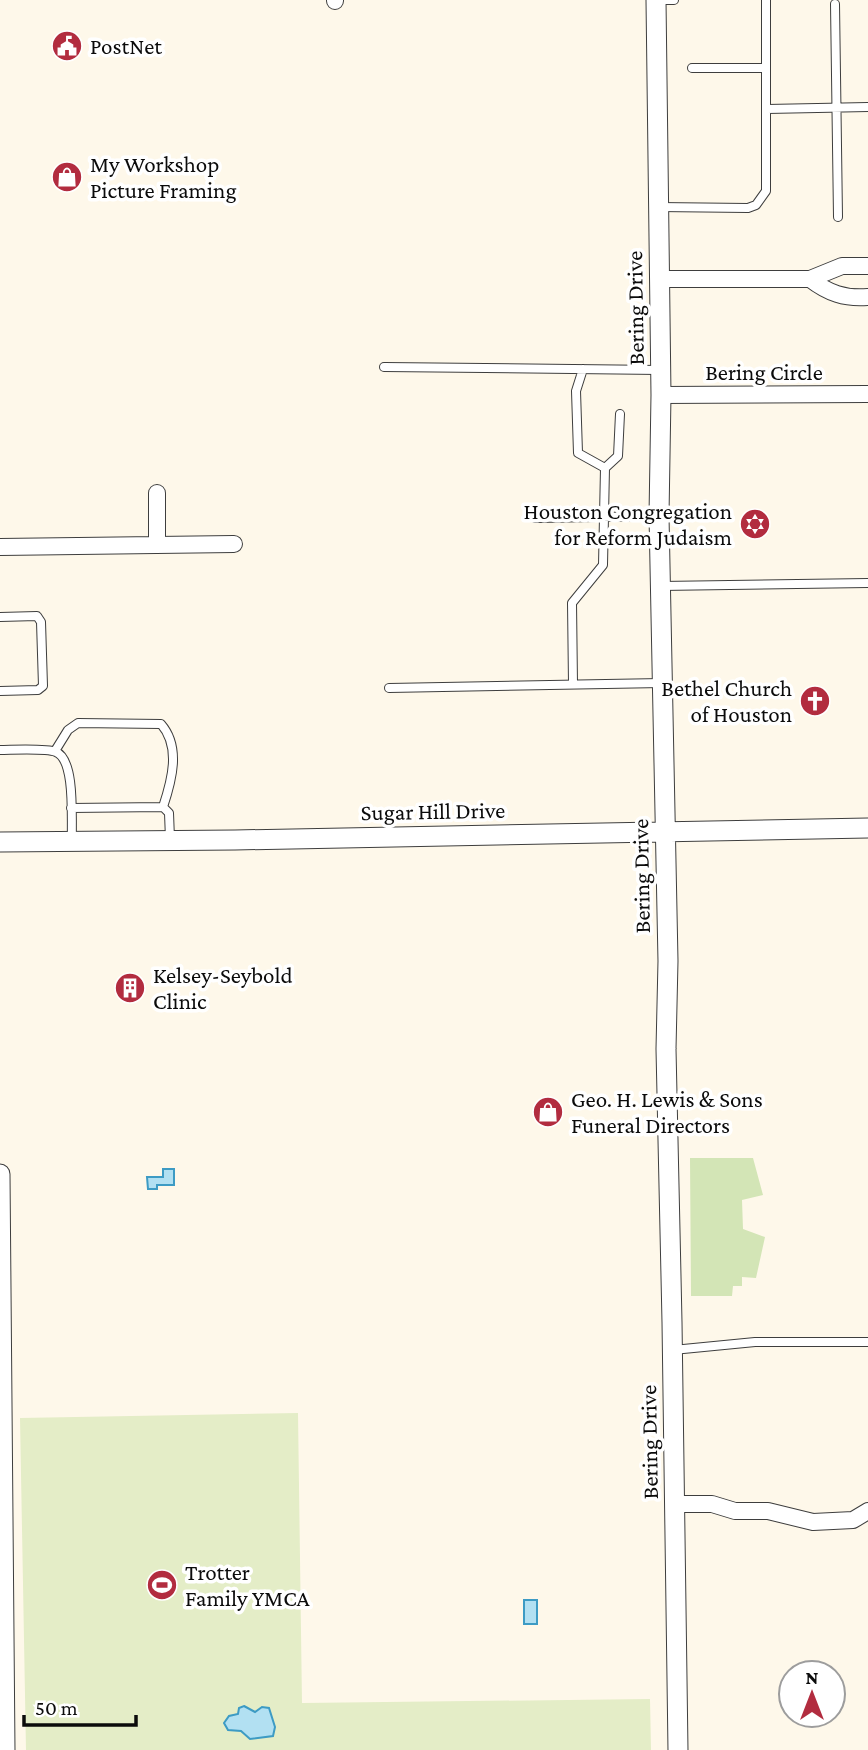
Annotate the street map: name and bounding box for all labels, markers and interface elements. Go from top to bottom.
public building icon: PostNet [50,29,84,63]
place label: PostNet [90,33,162,59]
place label: My Workshop Picture Framing [90,151,237,203]
shop icon: My Workshop Picture Framing [50,160,84,194]
street label: Bering Drive [621,250,649,366]
street label: Bering Circle [705,359,823,385]
place label: Houston Congregation for Reform Judaism [524,498,732,550]
synagogue icon: Houston Congregation for Reform Judaism [738,507,772,541]
place label: Bethel Church of Houston [661,675,792,727]
church icon: Bethel Church of Houston [798,684,832,718]
street label: Sugar Hill Drive [360,797,506,825]
street label: Bering Drive [627,818,655,934]
place label: Kelsey-Seybold Clinic [153,962,293,1014]
building icon: Kelsey-Seybold Clinic [113,971,147,1005]
place label: Geo. H. Lewis & Sons Funeral Directors [571,1086,763,1138]
shop icon: Geo. H. Lewis & Sons Funeral Directors [531,1095,565,1129]
street label: Bering Drive [635,1384,663,1500]
place label: Trotter Family YMCA [185,1559,311,1611]
sports icon: Trotter Family YMCA [145,1568,179,1602]
north arrow [777,1659,847,1729]
text: N [806,1667,819,1688]
scale bar [24,1684,136,1728]
text: 50 m [35,1696,78,1720]

